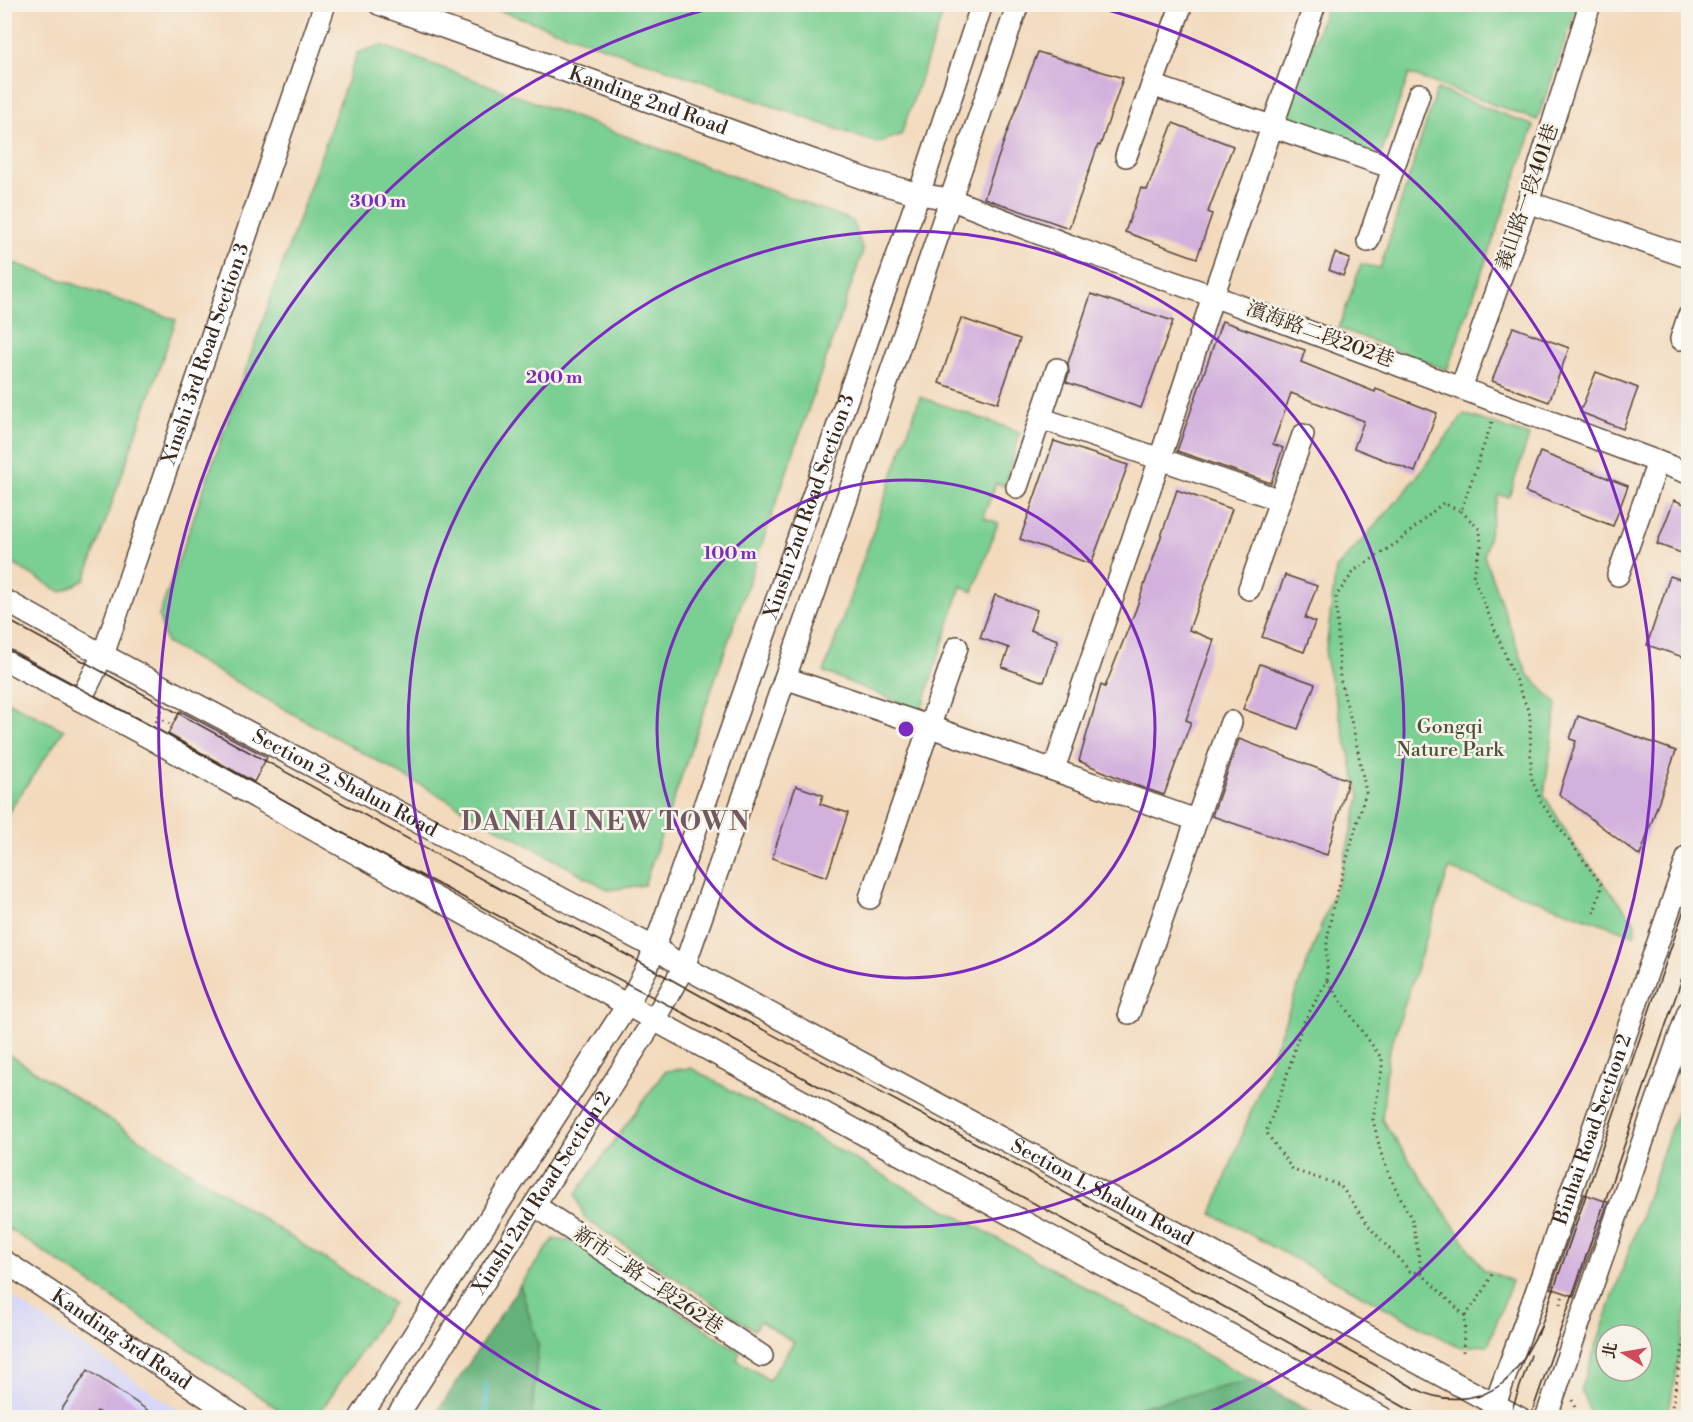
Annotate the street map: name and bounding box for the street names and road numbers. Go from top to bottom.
street label: Kanding 2nd Road [565,61,732,141]
street label: 義山路一段401巷 [1491,121,1565,273]
street label: Xinshi 3rd Road Section 3 [156,240,255,469]
street label: 濱海路二段202巷 [1243,297,1397,373]
street label: Xinshi 2nd Road Section 3 [758,391,860,623]
street label: Section 2, Shalun Road [248,724,442,843]
street label: Binhai Road Section 2 [1548,1031,1637,1229]
street label: Xinshi 2nd Road Section 2 [466,1087,617,1300]
street label: Section 1, Shalun Road [1007,1133,1198,1252]
street label: 新市二路二段262巷 [569,1222,727,1340]
street label: Kanding 3rd Road [46,1284,196,1396]

